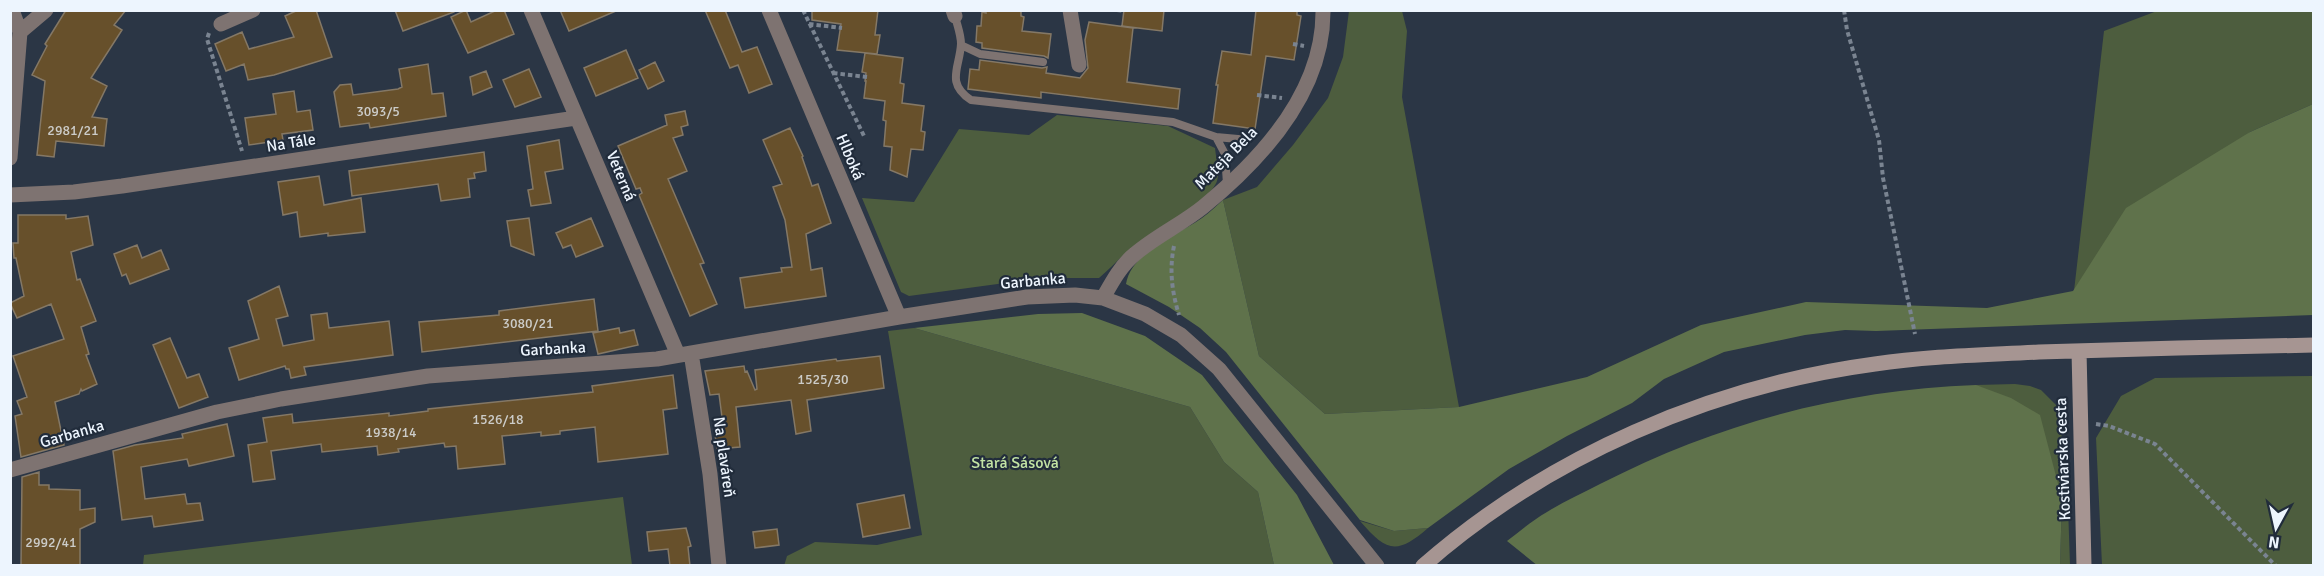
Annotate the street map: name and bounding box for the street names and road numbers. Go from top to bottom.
street label: Mateja Bela [1190,122,1262,194]
street label: Na Tále [265,129,317,157]
street label: Hlboká [831,131,869,183]
street label: Veterná [602,148,640,204]
street label: Garbanka [999,268,1067,294]
street label: Garbanka [520,337,586,361]
street label: Kostiviarska cesta [2051,397,2075,521]
street label: Garbanka [38,415,106,453]
street label: Na plaváreň [708,415,740,499]

